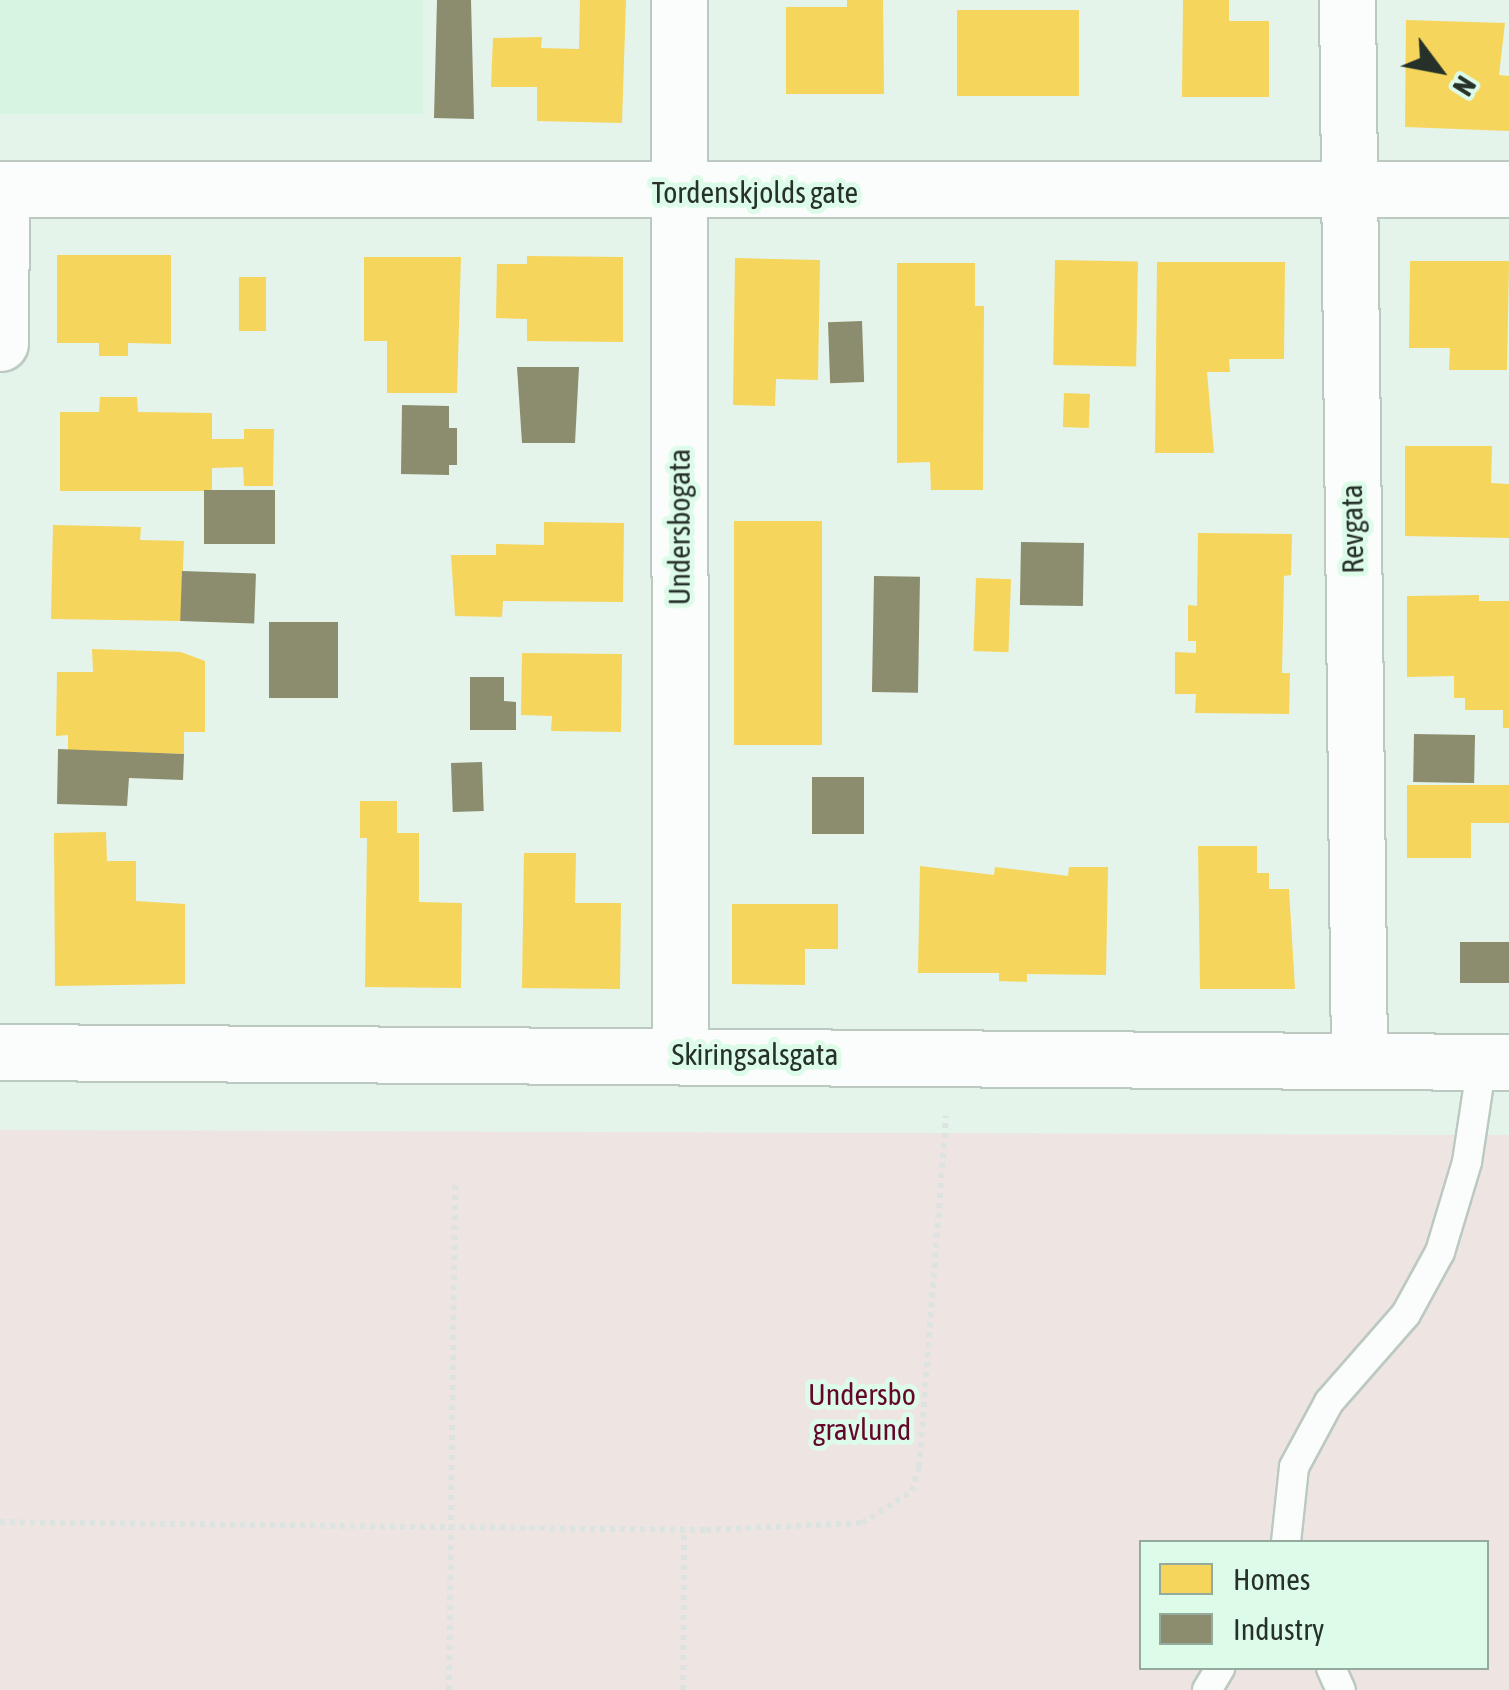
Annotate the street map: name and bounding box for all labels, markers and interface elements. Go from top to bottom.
north arrow [1389,20,1489,120]
text: N [1446,70,1482,101]
street label: Tordenskjolds gate [652,174,858,210]
street label: Undersbogata [661,449,697,605]
street label: Revgata [1333,484,1371,574]
street label: Skiringsalsgata [672,1036,838,1072]
park label: Undersbo gravlund [808,1376,916,1446]
legend [1139,1540,1489,1670]
text: Homes [1233,1562,1310,1596]
text: Industry [1233,1612,1324,1646]

